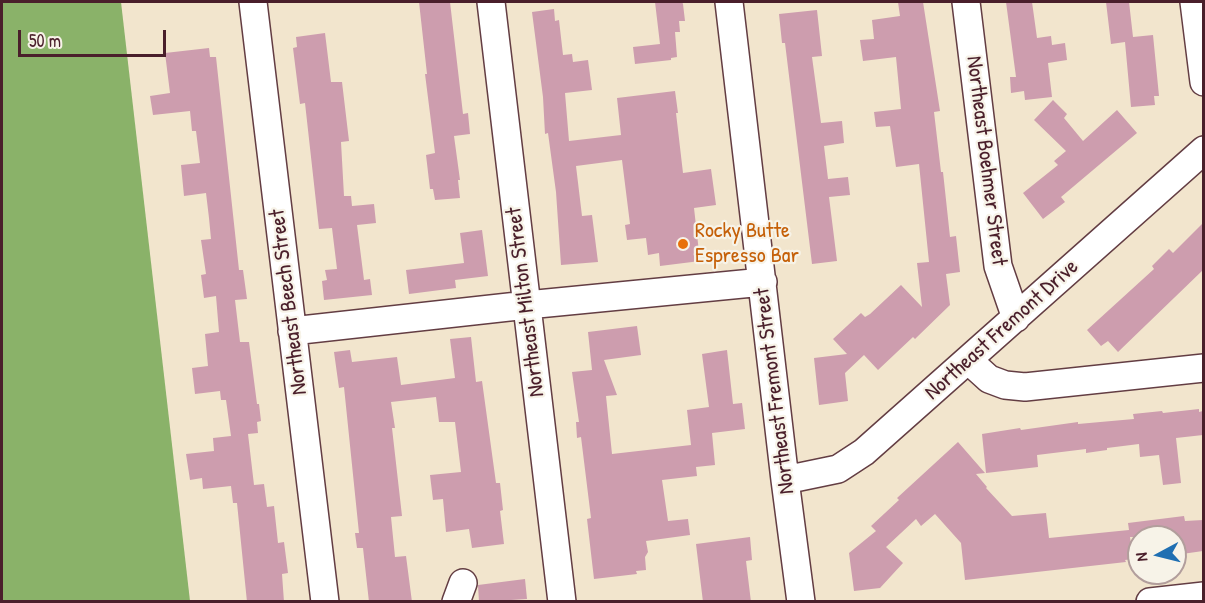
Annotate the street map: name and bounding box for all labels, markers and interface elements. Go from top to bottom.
scale bar [21,18,170,56]
text: 50 m [29,28,61,53]
street label: Northeast Boehmer Street [960,55,1012,267]
street label: Northeast Milton Street [501,206,551,398]
street label: Northeast Beech Street [265,208,313,396]
place label: Rocky Butte Espresso Bar [695,218,799,270]
marker: Rocky Butte Espresso Bar [676,237,690,251]
street label: Northeast Fremont Drive [920,254,1084,406]
street label: Northeast Fremont Street [749,286,801,496]
north arrow [1127,525,1187,585]
text: N [1130,551,1153,563]

